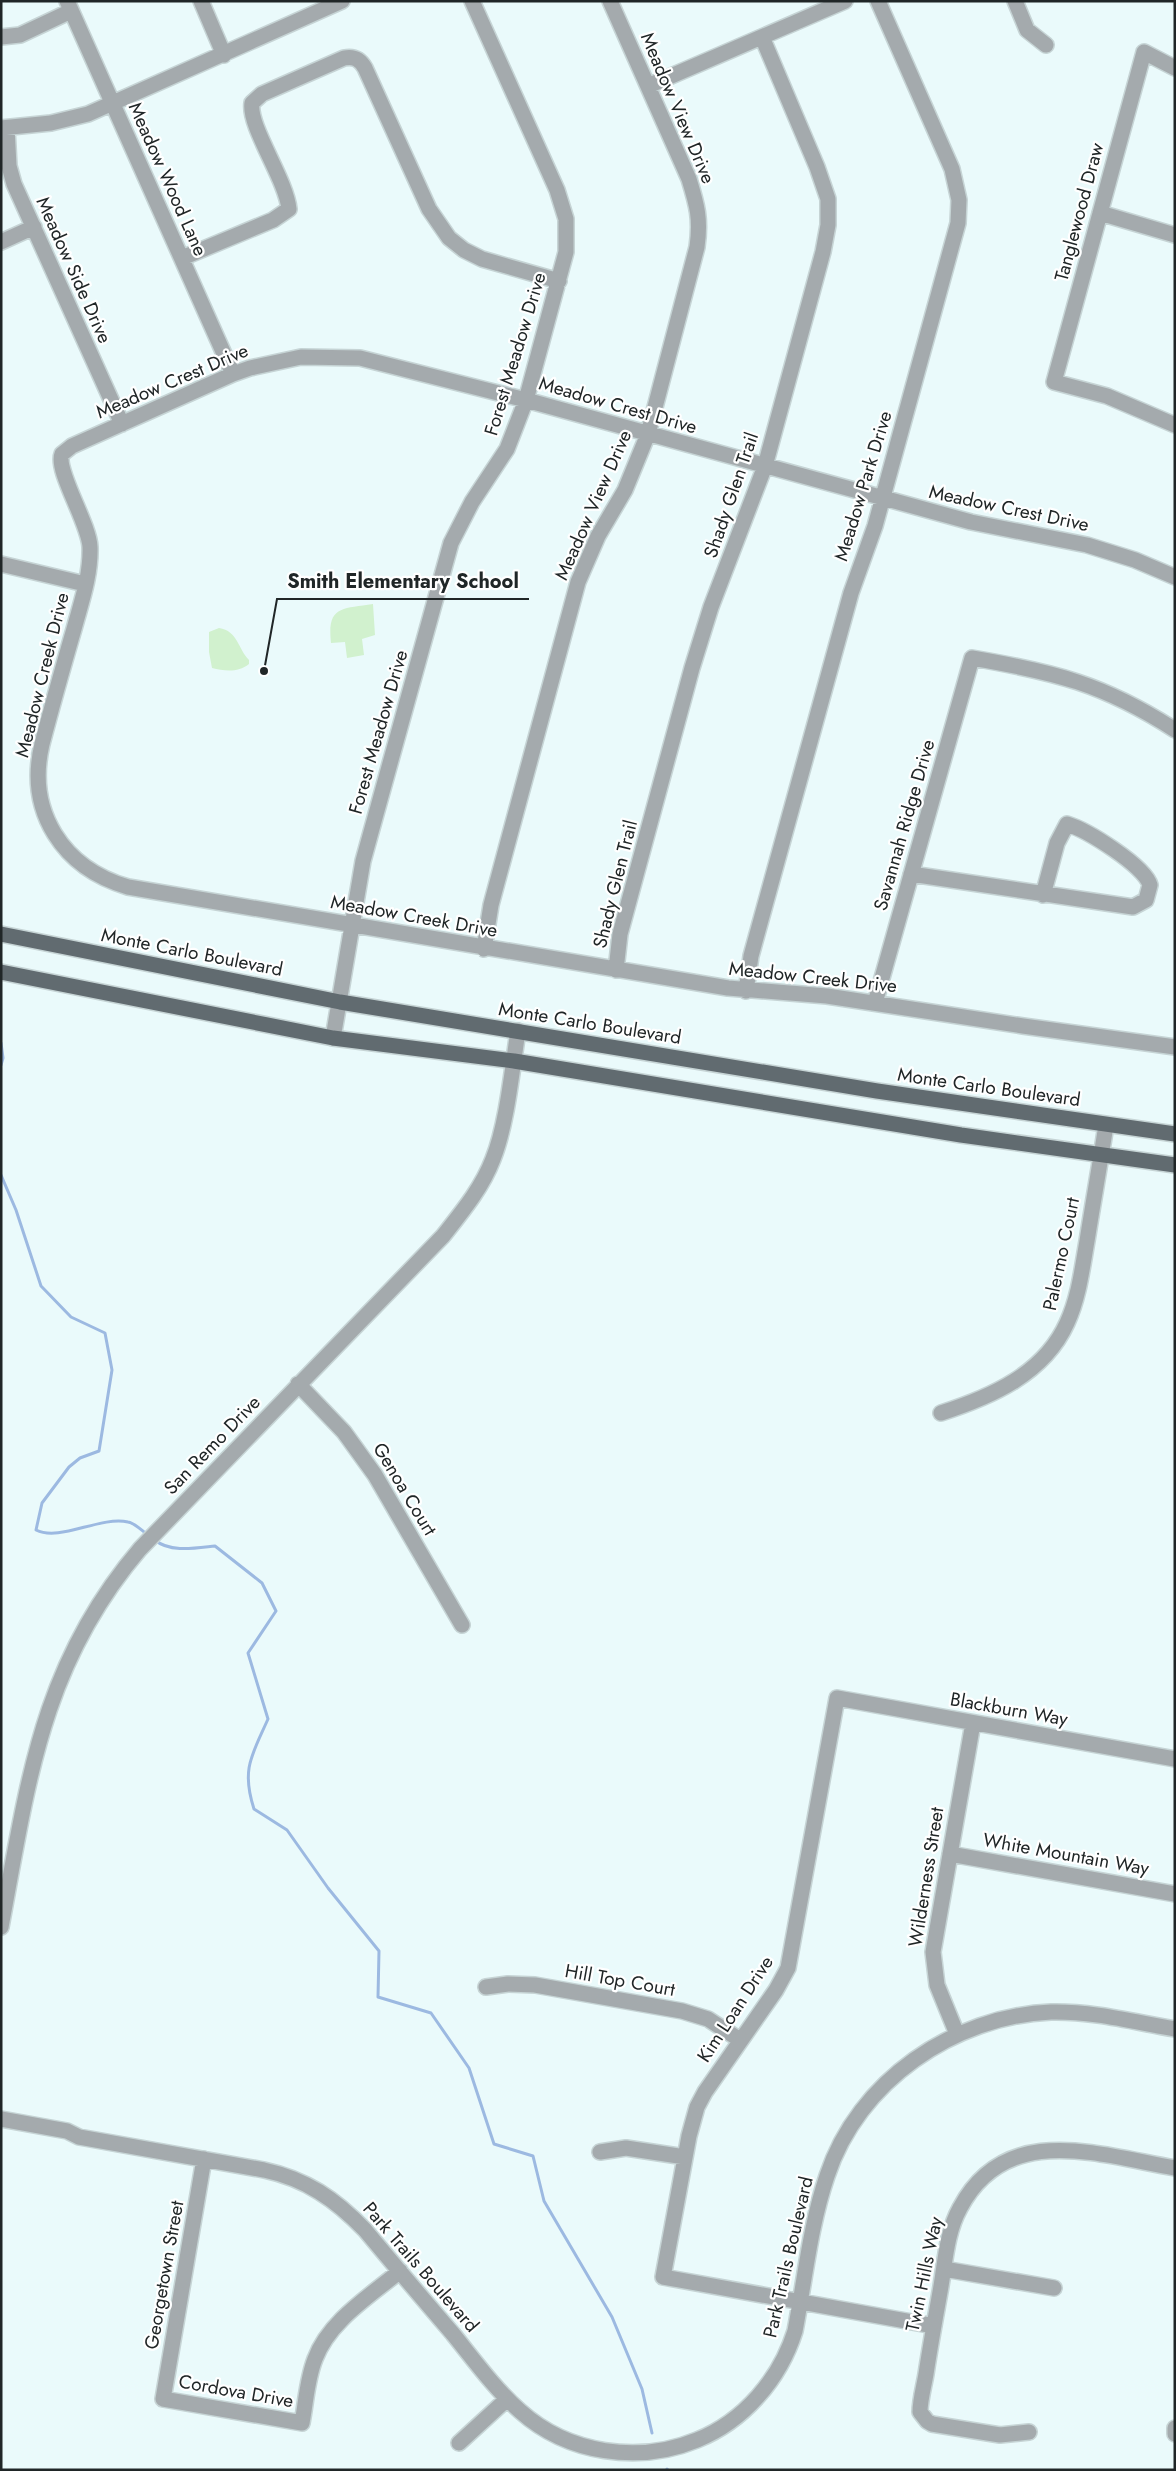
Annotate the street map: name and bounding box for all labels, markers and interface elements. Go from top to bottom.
street label: Meadow View Drive [634,28,722,188]
street label: Meadow Wood Lane [122,98,214,260]
street label: Tanglewood Draw [1048,140,1110,284]
street label: Meadow Side Drive [30,192,119,348]
street label: Forest Meadow Drive [477,269,553,439]
street label: Meadow Crest Drive [92,337,253,425]
street label: Meadow Crest Drive [536,370,700,441]
street label: Meadow Park Drive [827,407,899,564]
street label: Meadow View Drive [548,425,638,584]
street label: Shady Glen Trail [697,429,765,561]
street label: Meadow Crest Drive [926,478,1092,538]
callout: Smith Elementary School [277,564,529,599]
text: Smith Elementary School [287,567,519,596]
street label: Meadow Creek Drive [8,590,76,760]
street label: Forest Meadow Drive [342,647,414,817]
street label: Savannah Ridge Drive [867,736,941,914]
street label: Shady Glen Trail [586,817,644,951]
street label: Meadow Creek Drive [328,888,500,944]
street label: Monte Carlo Boulevard [99,921,285,983]
street label: Meadow Creek Drive [728,955,899,999]
street label: Monte Carlo Boulevard [497,995,683,1051]
street label: Monte Carlo Boulevard [896,1061,1082,1113]
street label: Palermo Court [1036,1195,1086,1313]
street label: San Remo Drive [158,1389,267,1501]
street label: Genoa Court [367,1437,444,1541]
street label: Blackburn Way [948,1685,1070,1733]
street label: Wilderness Street [902,1805,950,1949]
street label: White Mountain Way [981,1826,1152,1882]
street label: Kim Loan Drive [690,1950,780,2068]
street label: Hill Top Court [563,1957,678,2003]
street label: Park Trails Boulevard [756,2174,820,2340]
street label: Park Trails Boulevard [357,2196,485,2338]
street label: Georgetown Street [138,2198,190,2351]
street label: Twin Hills Way [899,2213,949,2334]
street label: Cordova Drive [176,2368,296,2414]

